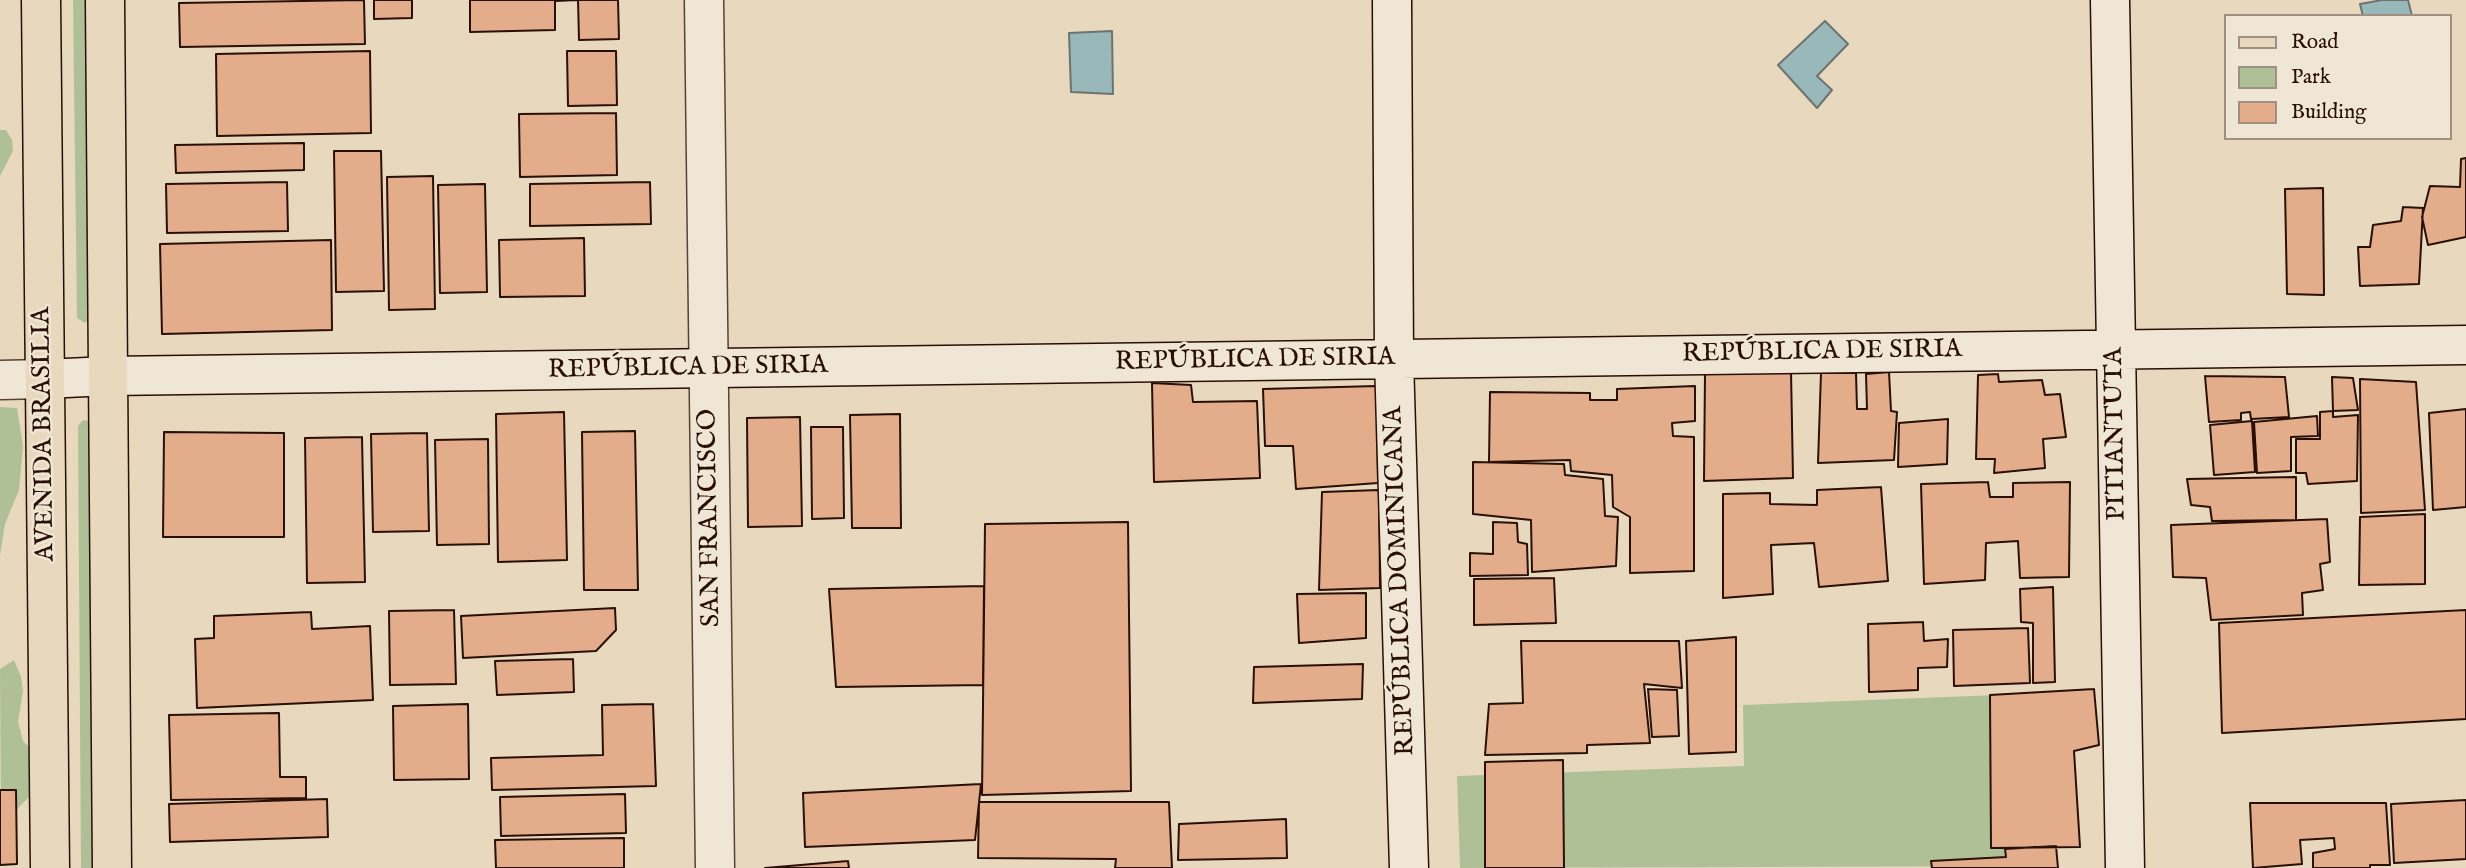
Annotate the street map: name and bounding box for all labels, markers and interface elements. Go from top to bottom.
legend [2224,14,2452,140]
text: Road [2291,29,2338,56]
text: Park [2291,64,2331,91]
text: Building [2291,99,2366,126]
street label: AVENIDA BRASILIA [27,306,63,562]
street label: REPÚBLICA DE SIRIA [1682,335,1962,371]
street label: REPÚBLICA DE SIRIA [1115,343,1395,379]
street label: PITIANTUTA [2100,347,2134,521]
street label: REPÚBLICA DE SIRIA [548,351,828,387]
street label: REPÚBLICA DOMINICANA [1379,406,1423,756]
street label: SAN FRANCISCO [693,409,729,627]

